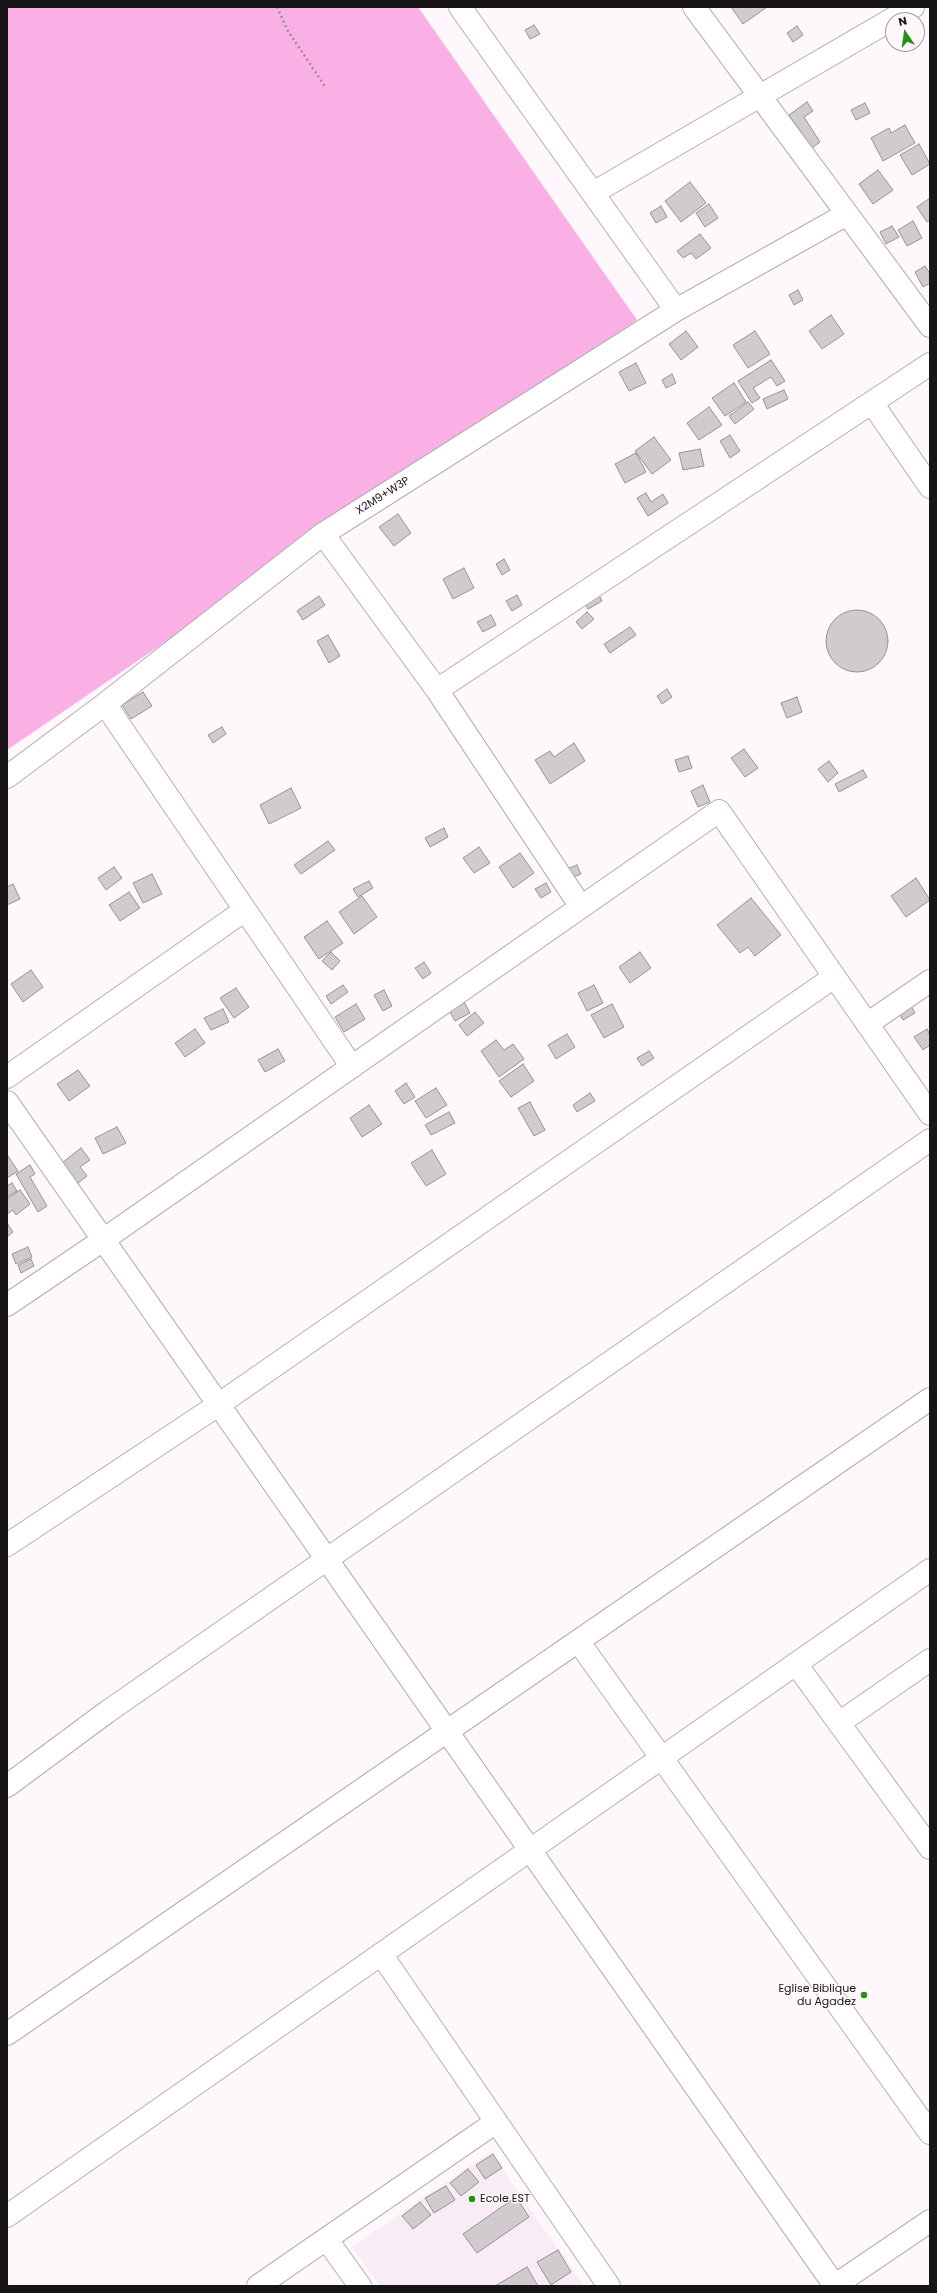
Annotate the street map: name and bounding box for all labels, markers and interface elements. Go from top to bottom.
north arrow [885,12,925,52]
text: N [897,13,908,30]
street label: X2M9+W3P [354,474,412,518]
place label: Eglise Biblique du Agadez [778,1982,856,2008]
marker: Eglise Biblique du Agadez [859,1990,869,2000]
place label: Ecole EST [480,2192,530,2206]
marker: Ecole EST [467,2194,477,2204]

